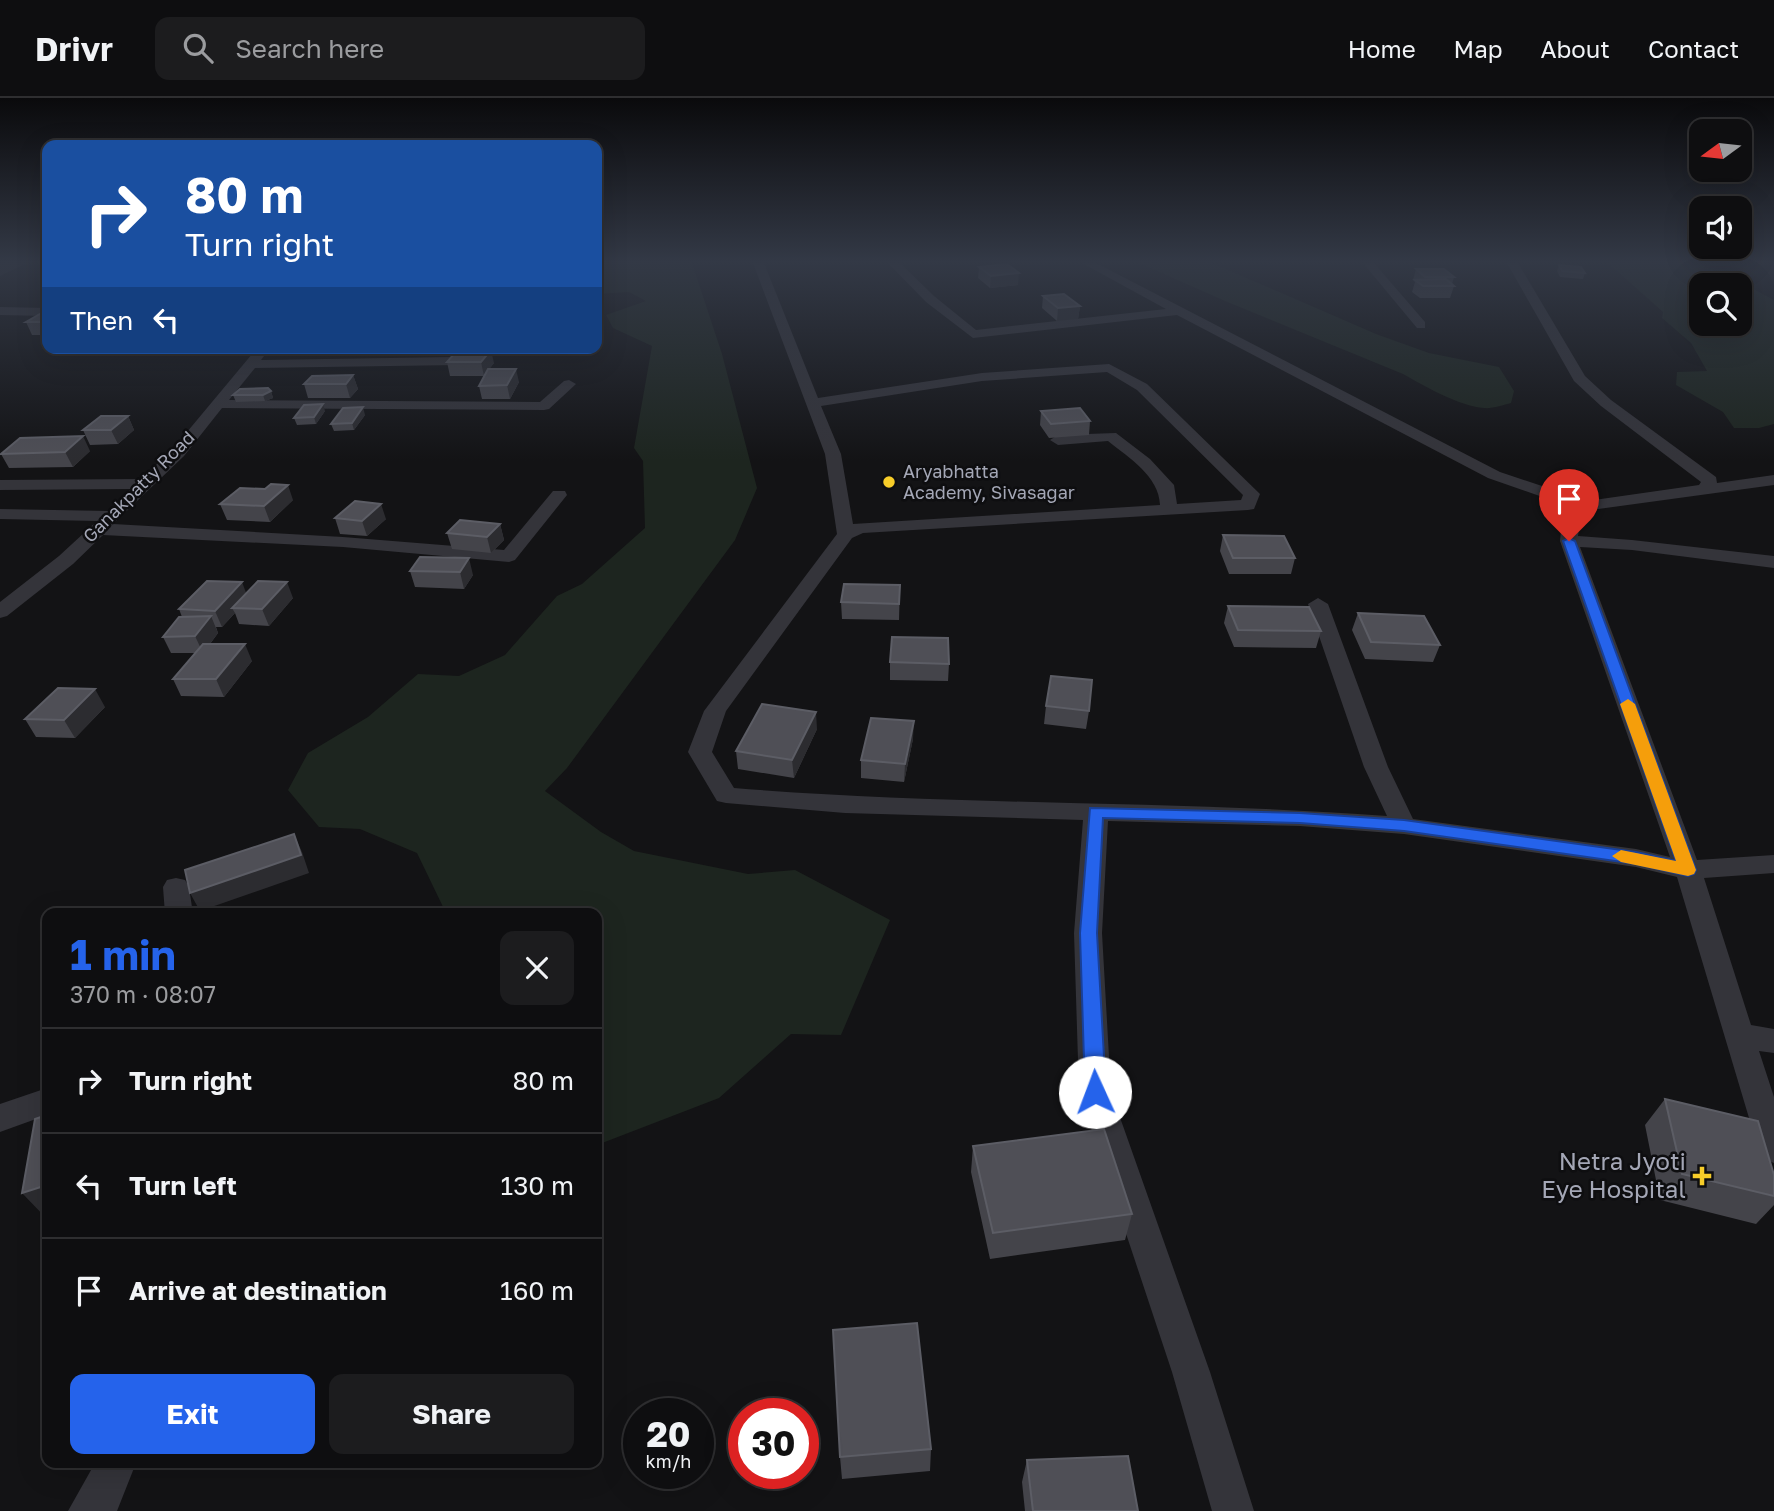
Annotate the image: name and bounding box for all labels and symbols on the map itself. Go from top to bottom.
north arrow [1689,119,1752,182]
street label: Ganakpatty Road [78,426,199,547]
place label: Aryabhatta Academy, Sivasagar [903,460,1075,503]
pin [1539,469,1599,541]
marker: Aryabhatta Academy, Sivasagar [881,474,897,490]
position arrow [1058,1055,1132,1129]
place label: Netra Jyoti Eye Hospital [1541,1146,1686,1203]
marker: Netra Jyoti Eye Hospital [1692,1166,1712,1186]
speed limit sign: 30 [728,1398,819,1489]

